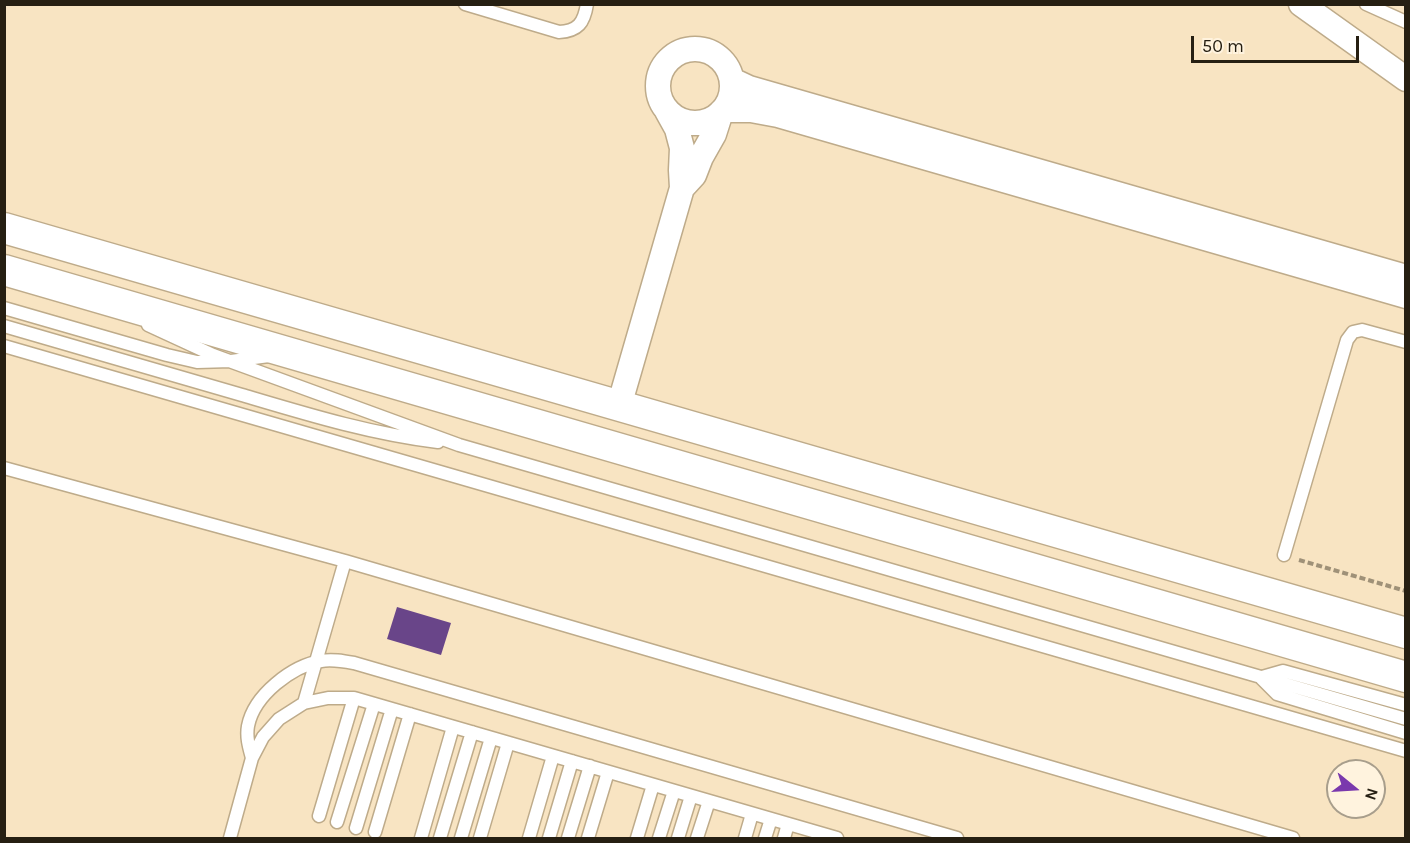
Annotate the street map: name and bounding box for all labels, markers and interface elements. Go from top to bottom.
scale bar [1194,24,1362,62]
text: 50 m [1202,35,1244,57]
north arrow [1326,759,1386,819]
text: N [1361,786,1383,802]

